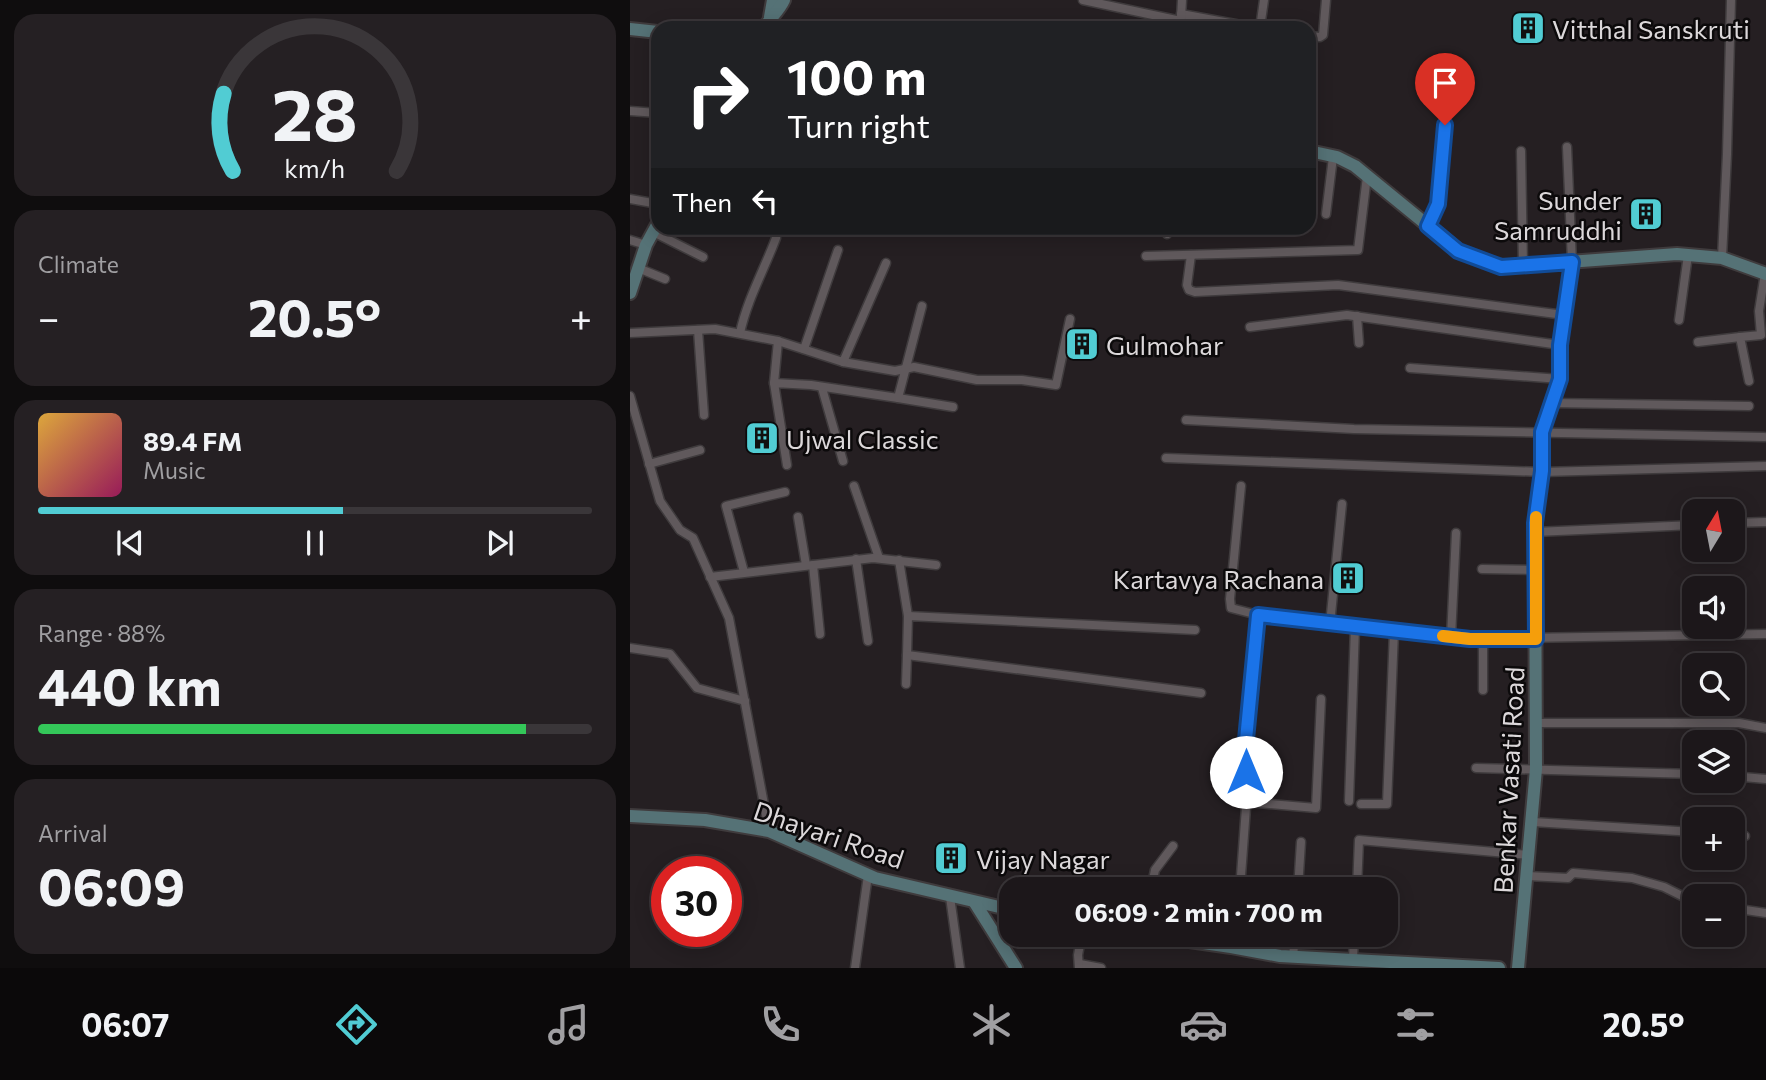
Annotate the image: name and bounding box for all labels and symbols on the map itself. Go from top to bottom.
building icon: Vitthal Sanskruti [1509,9,1547,47]
place label: Vitthal Sanskruti [1552,13,1750,44]
pin [1415,53,1475,125]
place label: Sunder Samruddhi [1494,184,1622,245]
building icon: Sunder Samruddhi [1627,195,1665,233]
building icon: Gulmohar [1063,325,1101,363]
place label: Gulmohar [1106,329,1223,360]
building icon: Ujwal Classic [743,419,781,457]
place label: Ujwal Classic [786,423,939,454]
north arrow [1682,499,1745,562]
building icon: Kartavya Rachana [1329,559,1367,597]
place label: Kartavya Rachana [1113,563,1324,594]
street label: Benkar Vasati Road [1487,666,1529,894]
position arrow [1209,735,1283,809]
street label: Dhayari Road [750,794,908,874]
building icon: Vijay Nagar [932,839,970,877]
place label: Vijay Nagar [976,843,1110,874]
speed limit sign: 30 [651,856,742,947]

